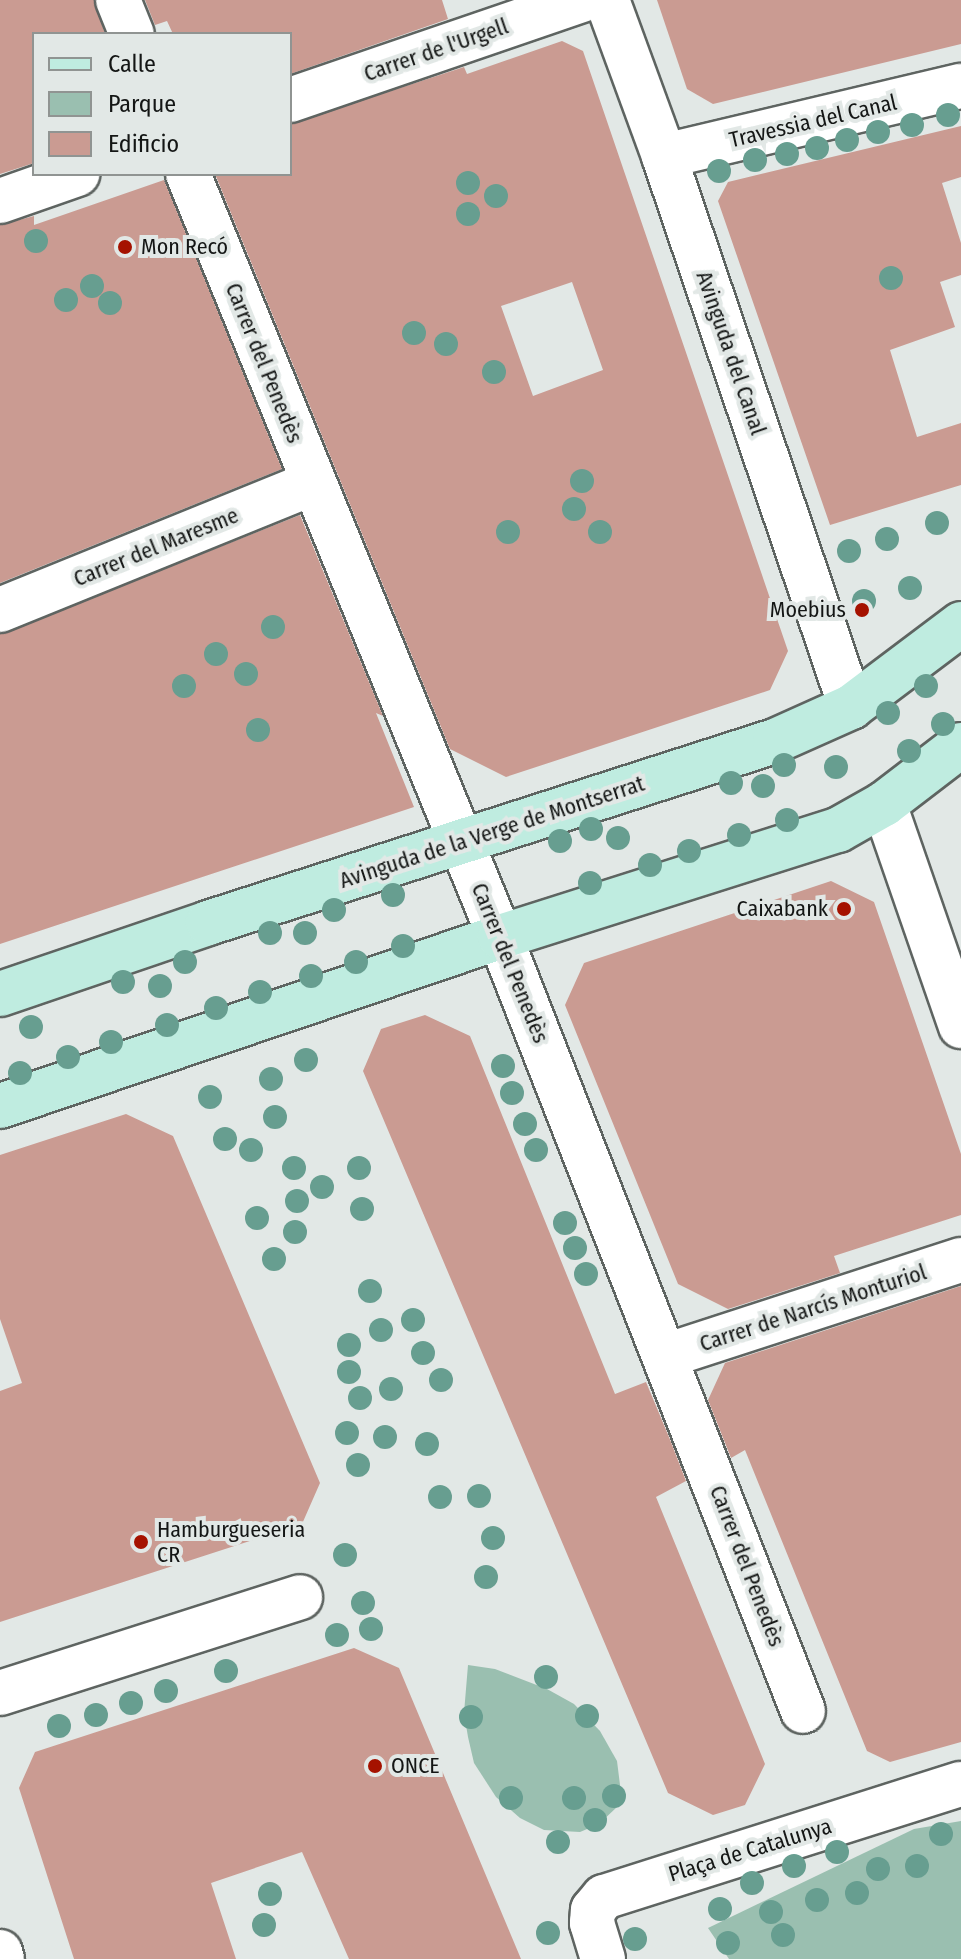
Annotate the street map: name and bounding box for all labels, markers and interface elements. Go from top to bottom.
street label: Carrer de l'Urgell [360,13,512,87]
legend [32,32,292,176]
text: Calle [108,50,156,78]
street label: Travessia del Canal [727,89,899,153]
text: Parque [108,90,176,118]
text: Edificio [108,130,179,158]
place label: Mon Recó [141,234,228,260]
marker: Mon Recó [116,238,134,256]
street label: Avinguda del Canal [691,268,771,438]
street label: Carrer del Penedès [220,279,308,447]
street label: Carrer del Maresme [70,502,242,592]
place label: Moebius [770,597,846,623]
marker: Moebius [853,601,871,619]
street label: Avinguda de la Verge de Montserrat [336,770,648,894]
street label: Carrer del Penedès [466,879,554,1047]
place label: Caixabank [737,896,828,922]
marker: Caixabank [835,900,853,918]
street label: Carrer de Narcís Monturiol [696,1259,930,1357]
street label: Carrer del Penedès [704,1482,790,1650]
place label: Hamburgueseria CR [157,1516,305,1568]
marker: Hamburgueseria CR [132,1533,150,1551]
place label: ONCE [391,1753,440,1779]
marker: ONCE [366,1757,384,1775]
street label: Plaça de Catalunya [665,1813,835,1887]

